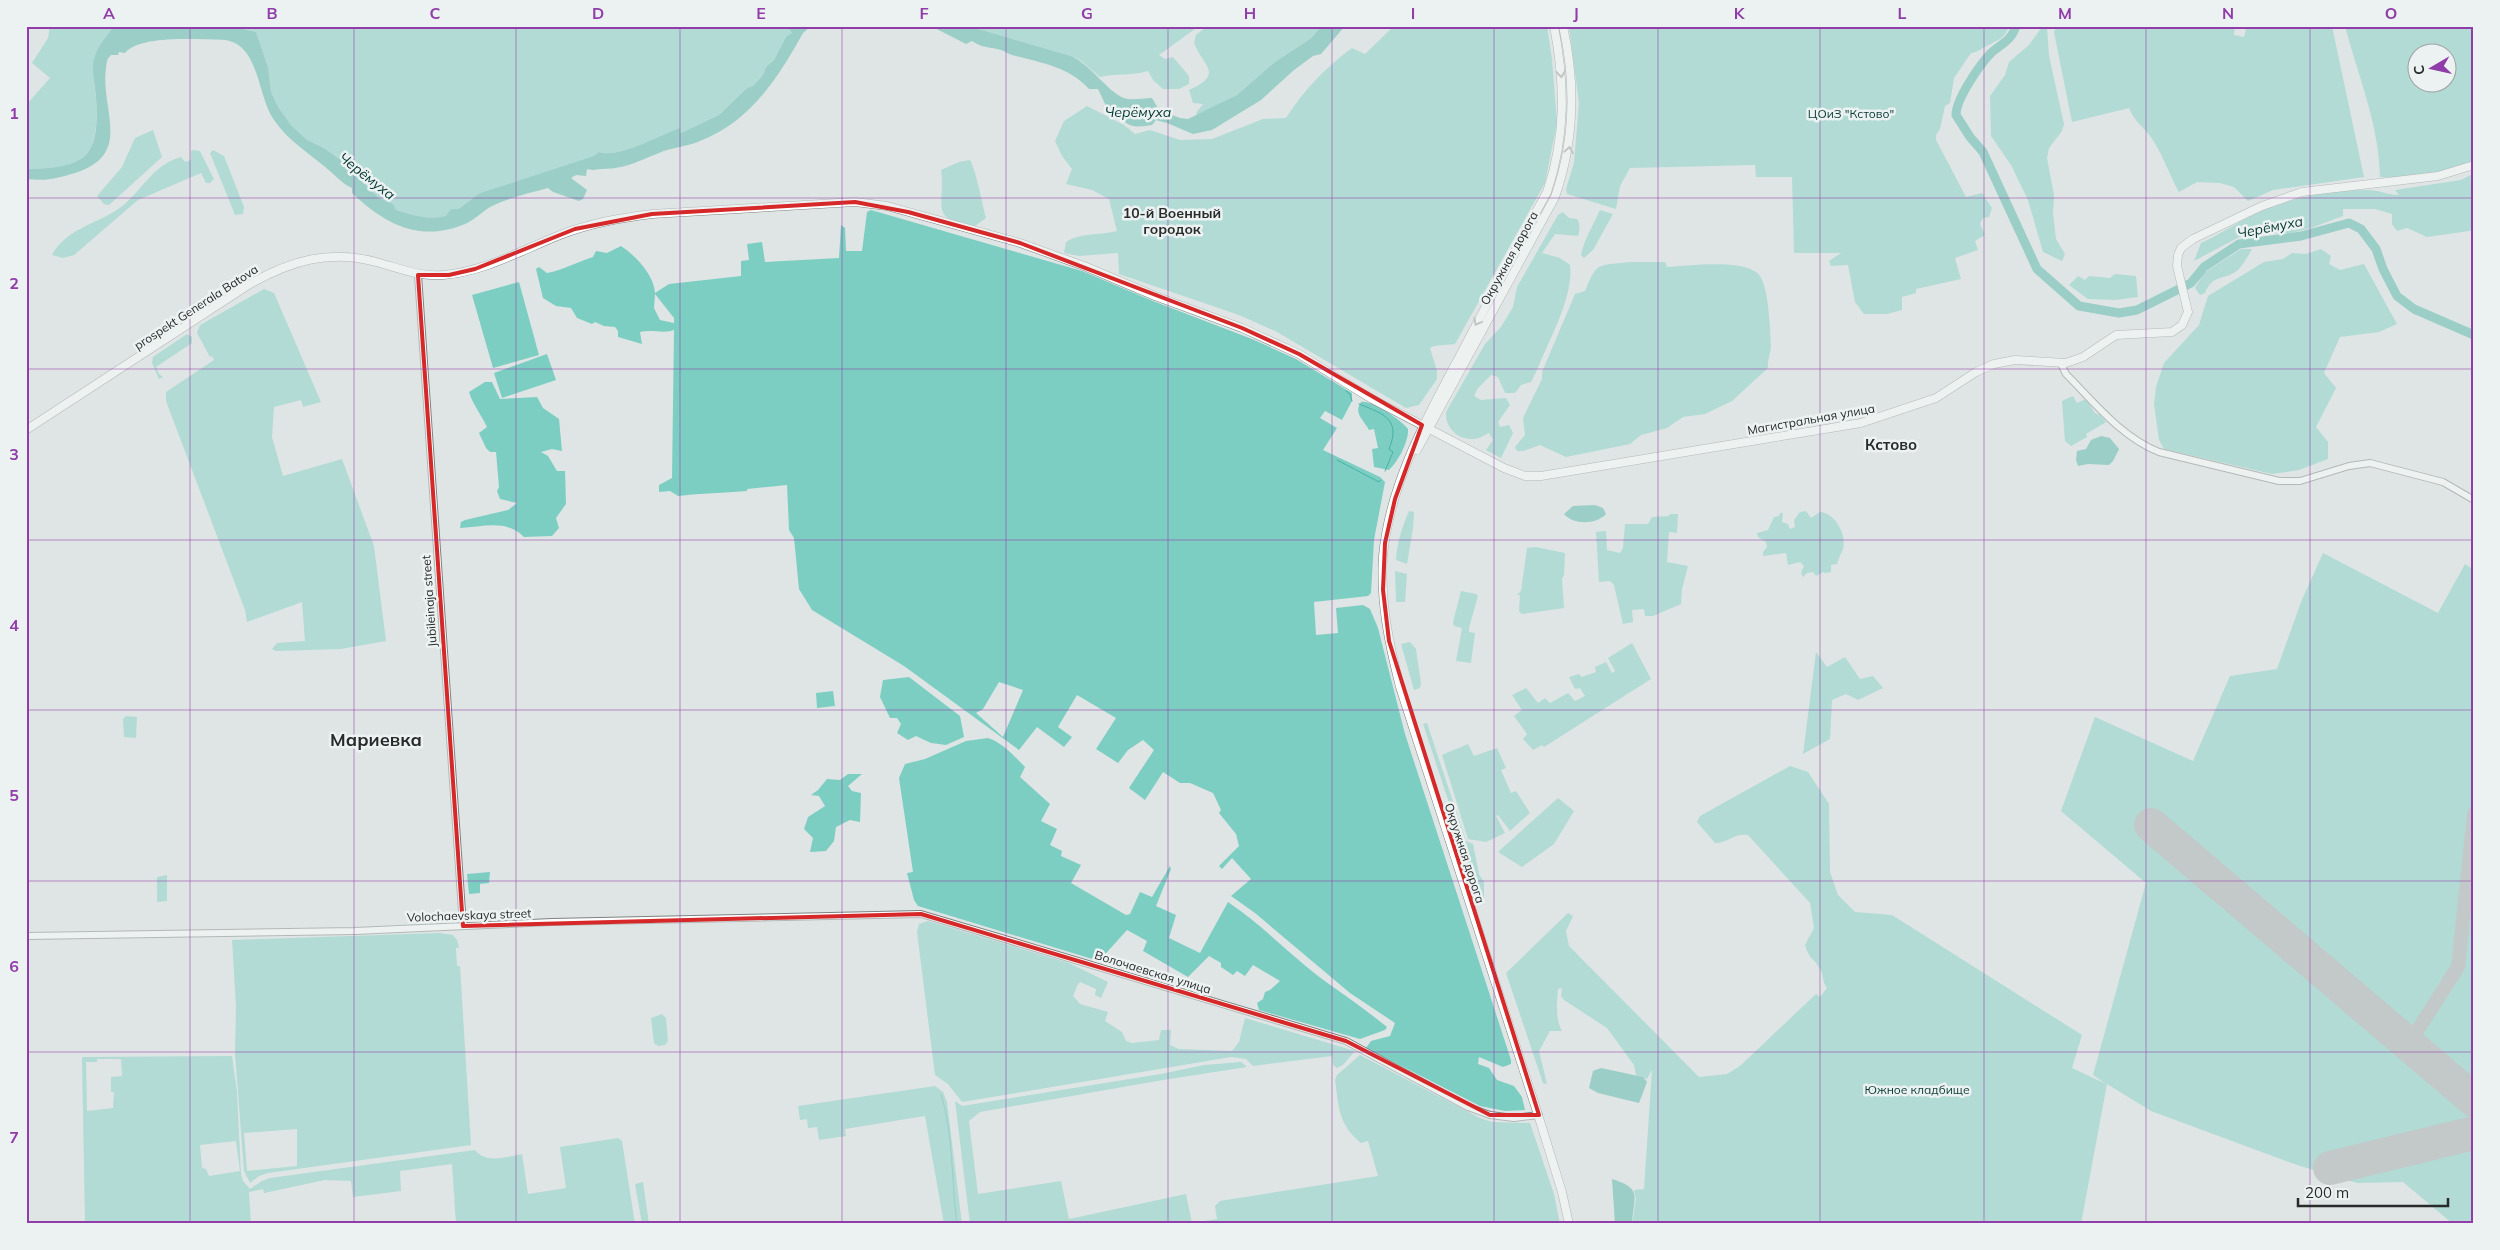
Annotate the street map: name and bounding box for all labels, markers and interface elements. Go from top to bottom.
text: A [103,3,115,23]
text: B [266,3,278,23]
text: C [430,3,441,23]
text: D [592,3,604,23]
text: E [756,3,766,23]
text: F [919,3,929,23]
text: G [1081,3,1093,23]
text: H [1244,3,1256,23]
text: I [1411,3,1415,23]
text: J [1573,3,1579,23]
text: K [1734,3,1746,23]
text: L [1898,3,1907,23]
text: M [2058,3,2072,23]
text: N [2222,3,2234,23]
text: O [2385,3,2397,23]
north arrow [2408,42,2458,92]
text: С [2410,64,2429,76]
one-way arrow [1555,71,1566,79]
text: 1 [9,103,19,123]
water label: Черёмуха [1105,103,1172,121]
park label: ЦОиЗ "Кстово" [1808,106,1894,121]
one-way arrow [1563,145,1573,154]
water label: Черёмуха [335,148,399,204]
district label: 10-й Военный городок [1123,204,1221,238]
street label: Окружная дорога [1477,209,1541,307]
water label: Черёмуха [2236,212,2305,242]
street label: prospekt Generala Batova [131,261,261,353]
text: 2 [9,273,19,293]
one-way arrow [1473,317,1483,326]
street label: Магистральная улица [1746,400,1876,438]
district label: Кстово [1865,435,1917,454]
text: 3 [9,444,19,464]
street label: Jubileinaja street [418,554,440,648]
text: 4 [9,615,19,635]
district label: Мариевка [330,728,422,751]
text: 5 [9,785,19,805]
street label: Окружная дорога [1442,801,1488,905]
street label: Volochaevskaya street [407,905,531,925]
street label: Волочаевская улица [1093,947,1213,997]
text: 6 [9,956,19,976]
park label: Южное кладбище [1864,1082,1970,1097]
text: 7 [9,1127,19,1147]
scale bar [2298,1175,2448,1207]
text: 200 m [2305,1183,2349,1202]

